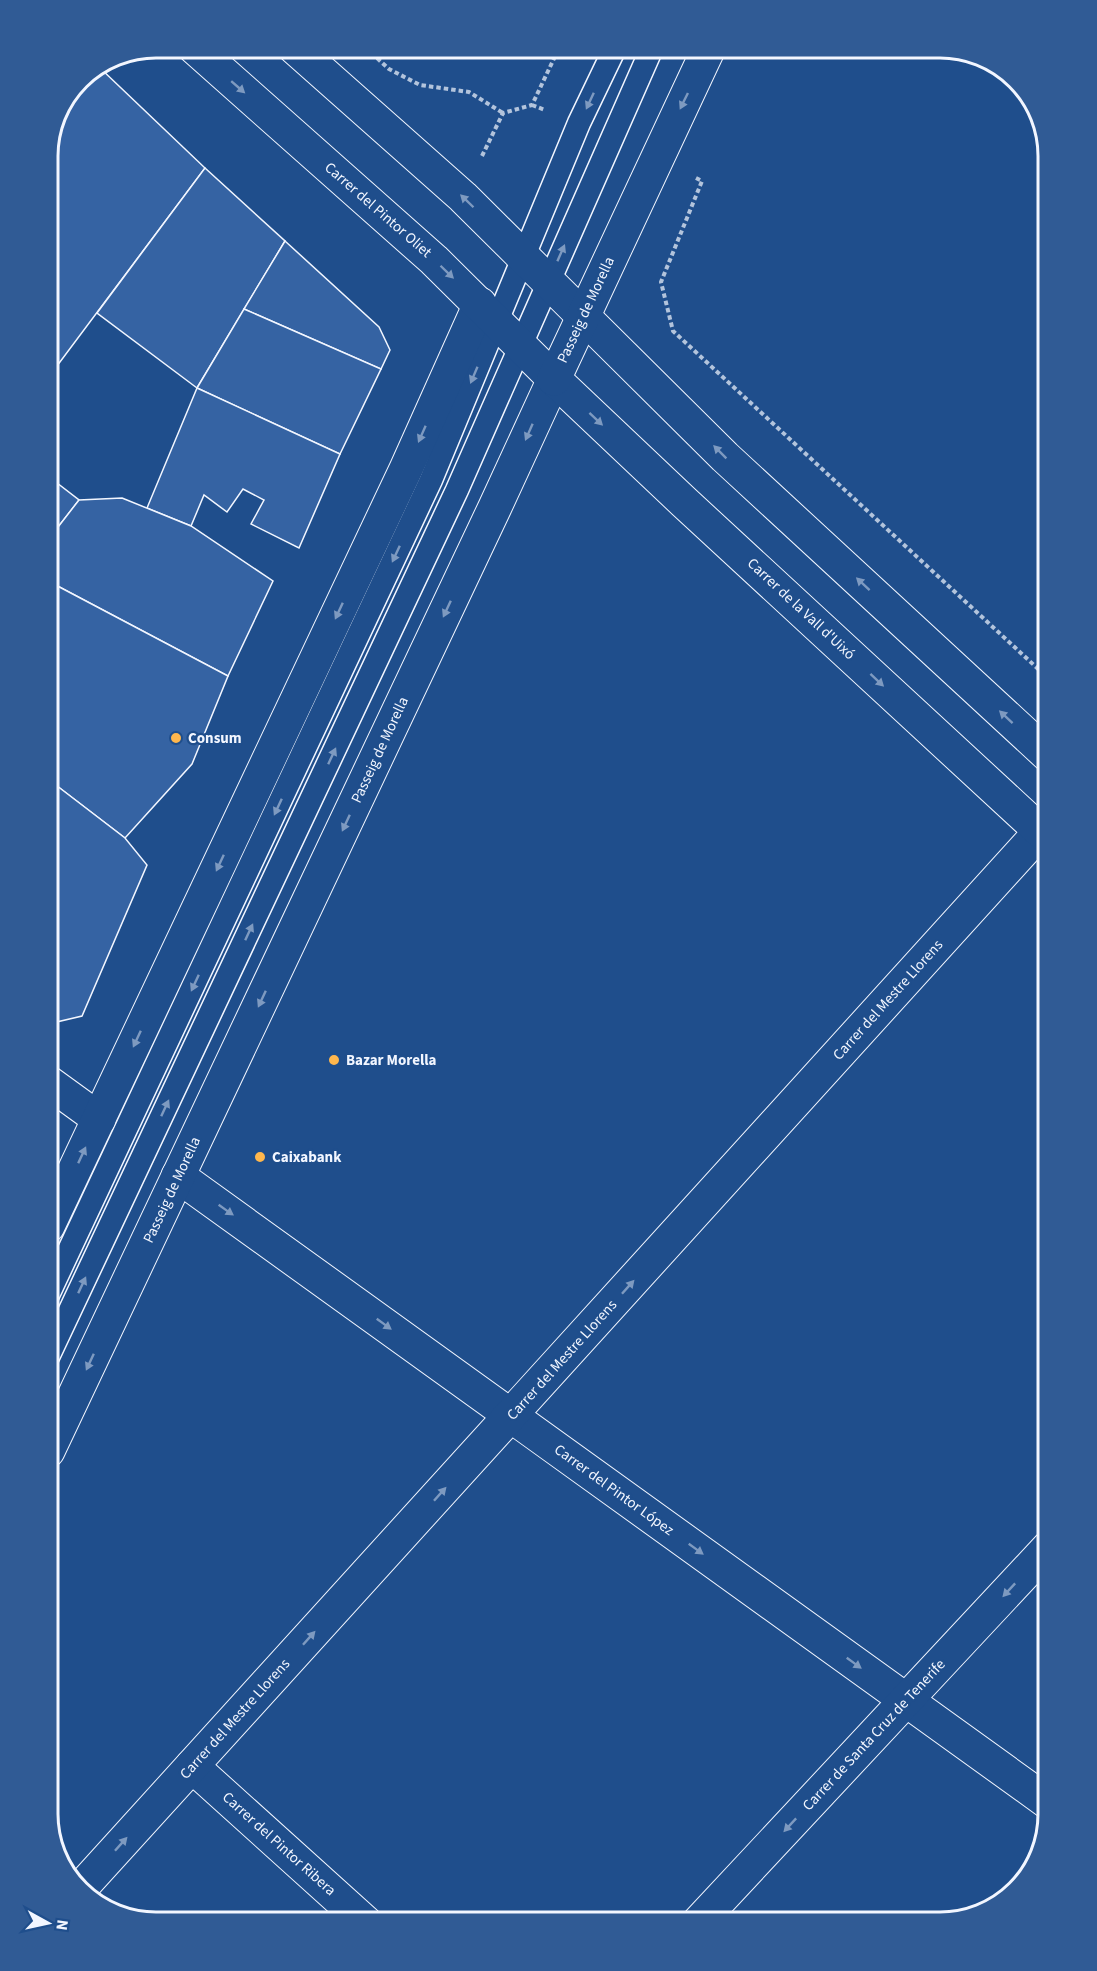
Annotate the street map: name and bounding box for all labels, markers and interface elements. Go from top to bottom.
one-way arrow [231,80,246,94]
one-way arrow [586,92,596,110]
one-way arrow [679,92,688,109]
street label: Carrer del Pintor Oliet [320,157,436,263]
one-way arrow [460,195,475,208]
one-way arrow [556,243,566,261]
street label: Passeig de Morella [552,253,620,367]
one-way arrow [439,265,454,279]
one-way arrow [469,367,479,385]
one-way arrow [589,411,603,425]
one-way arrow [525,423,534,440]
one-way arrow [417,426,427,444]
one-way arrow [713,445,727,459]
one-way arrow [392,545,401,562]
street label: Carrer de la Vall d'Uixó [742,553,860,665]
one-way arrow [856,578,871,591]
one-way arrow [443,600,452,617]
one-way arrow [335,602,344,619]
one-way arrow [870,673,885,687]
street label: Passeig de Morella [346,693,414,807]
one-way arrow [999,711,1014,724]
place label: Consum [188,728,242,749]
marker: Consum [169,731,183,745]
one-way arrow [327,747,336,764]
one-way arrow [273,798,282,815]
one-way arrow [341,814,350,831]
one-way arrow [215,855,224,872]
one-way arrow [244,924,253,941]
street label: Carrer del Mestre Llorens [828,935,948,1065]
one-way arrow [191,975,200,992]
one-way arrow [258,991,267,1008]
one-way arrow [132,1031,141,1048]
place label: Bazar Morella [346,1050,436,1071]
marker: Bazar Morella [327,1053,341,1067]
one-way arrow [161,1100,170,1117]
street label: Passeig de Morella [138,1133,206,1247]
one-way arrow [78,1146,87,1163]
place label: Caixabank [272,1147,342,1168]
marker: Caixabank [253,1150,267,1164]
one-way arrow [218,1204,234,1216]
one-way arrow [78,1276,87,1293]
one-way arrow [621,1280,634,1295]
street label: Carrer del Mestre Llorens [502,1295,622,1425]
one-way arrow [376,1318,392,1330]
one-way arrow [86,1354,95,1371]
street label: Carrer del Pintor López [550,1439,678,1541]
one-way arrow [433,1486,447,1501]
one-way arrow [687,1543,703,1555]
one-way arrow [1002,1583,1016,1598]
one-way arrow [302,1630,316,1645]
street label: Carrer del Mestre Llorens [175,1654,295,1784]
street label: Carrer de Santa Cruz de Tenerife [798,1654,950,1816]
one-way arrow [845,1657,861,1669]
street label: Carrer del Pintor Ribera [218,1787,340,1901]
one-way arrow [783,1817,797,1832]
one-way arrow [114,1837,127,1852]
north arrow [18,1893,78,1953]
text: N [50,1918,73,1932]

